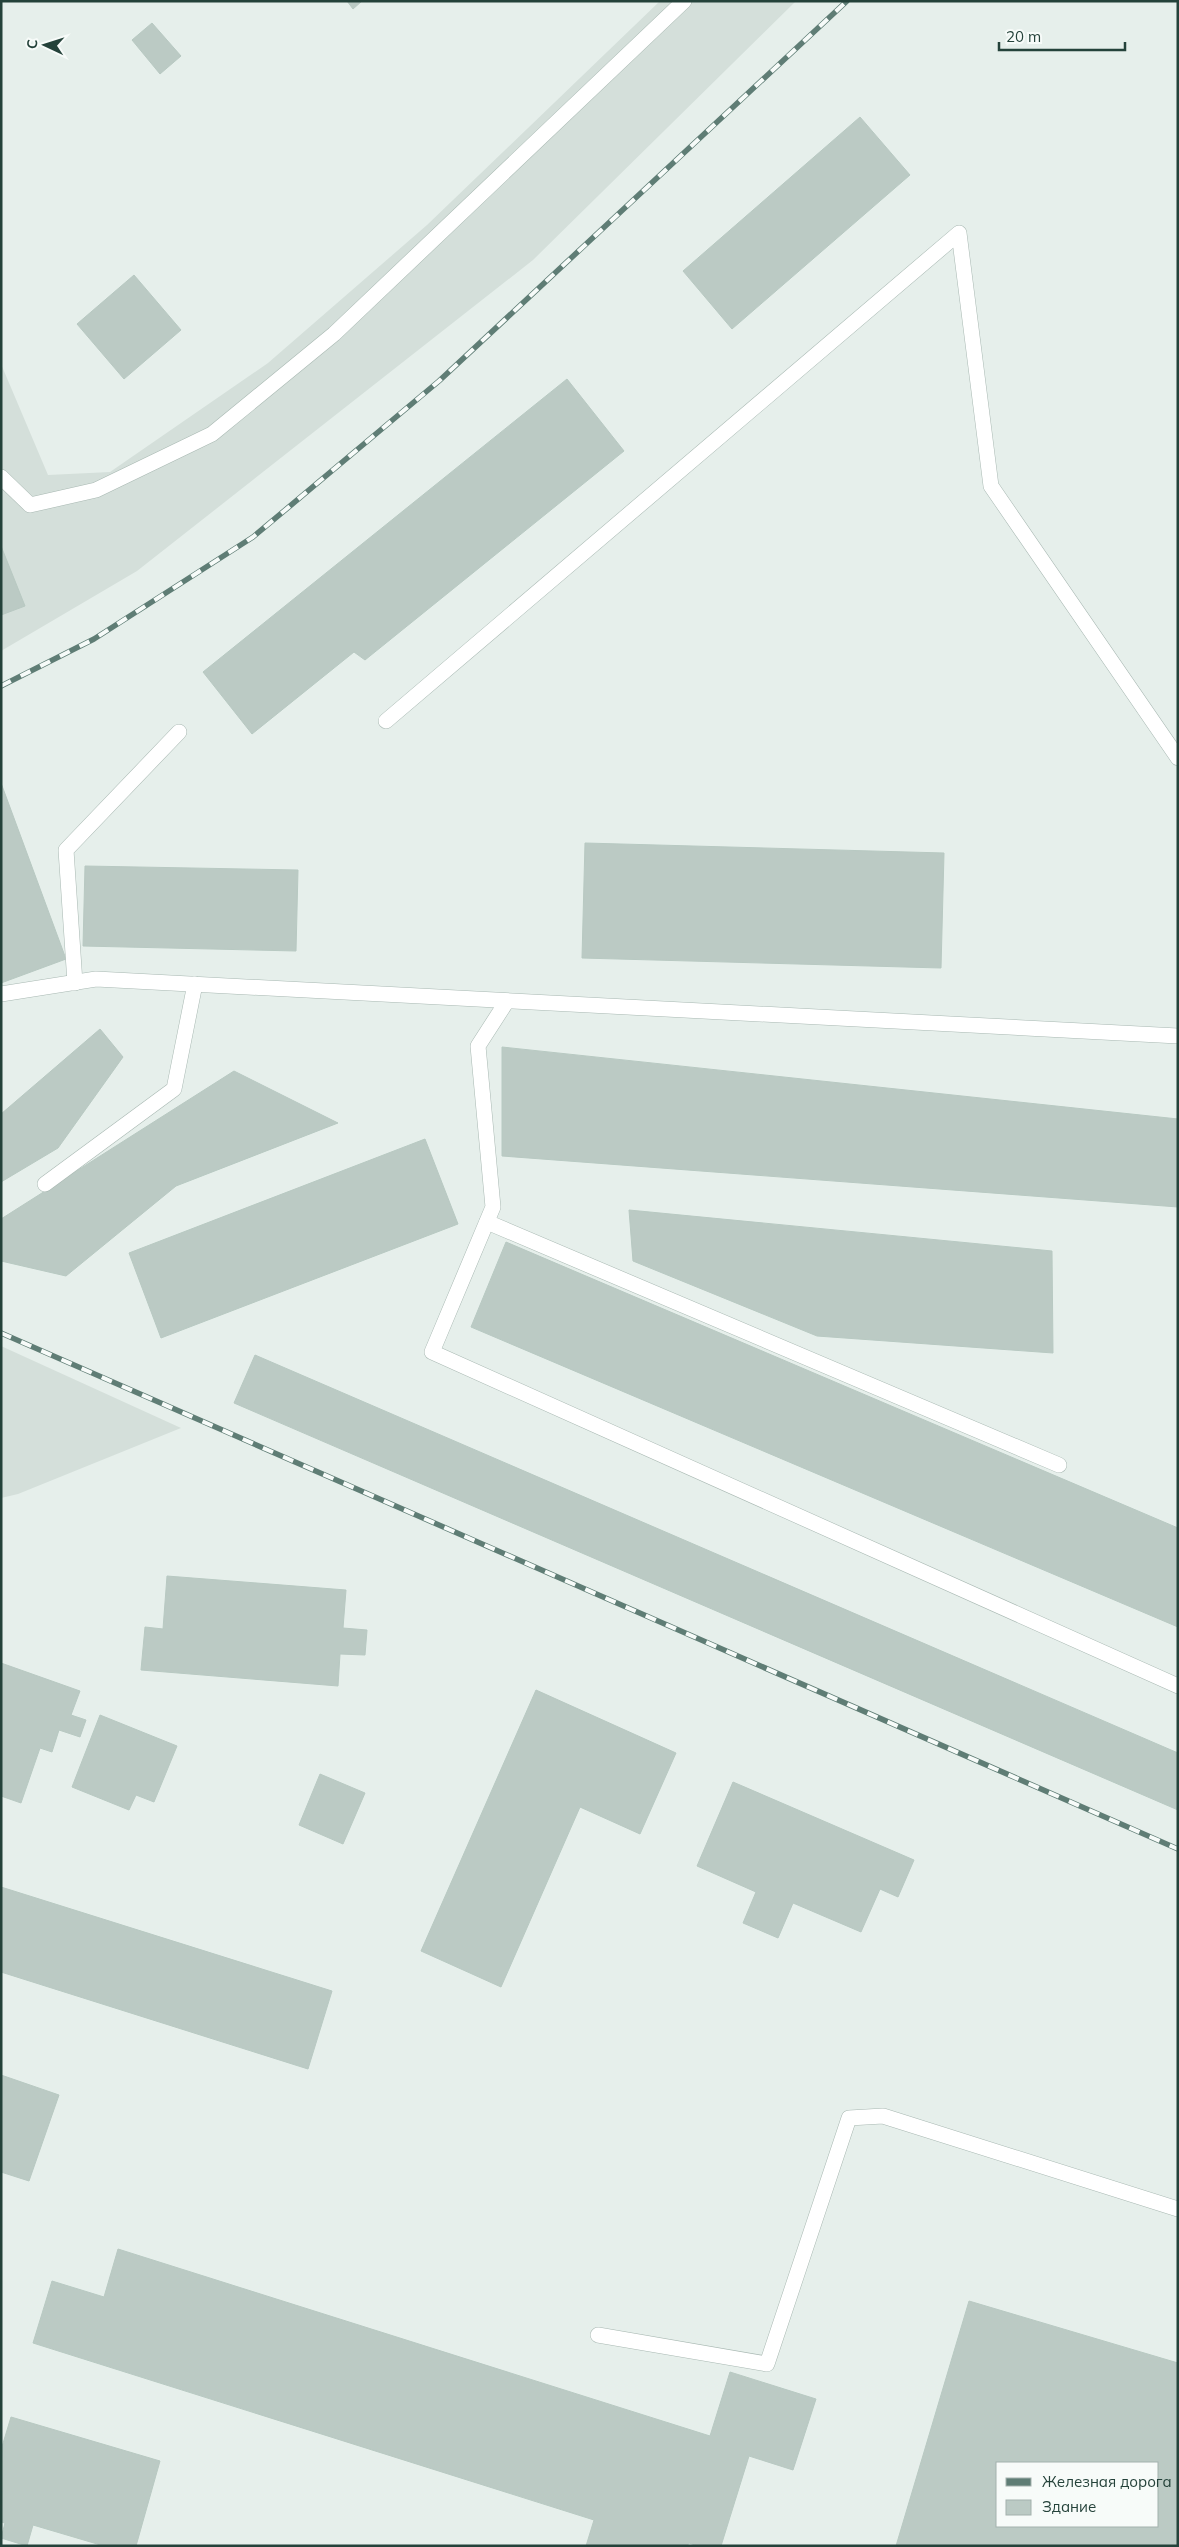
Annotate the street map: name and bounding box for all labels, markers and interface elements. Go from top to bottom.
north arrow [20,20,70,70]
scale bar [999,20,1125,52]
text: 20 m [1006,27,1041,46]
text: С [23,39,41,50]
legend [996,2462,1159,2527]
text: Железная дорога [1042,2472,1172,2491]
text: Здание [1042,2497,1096,2516]

